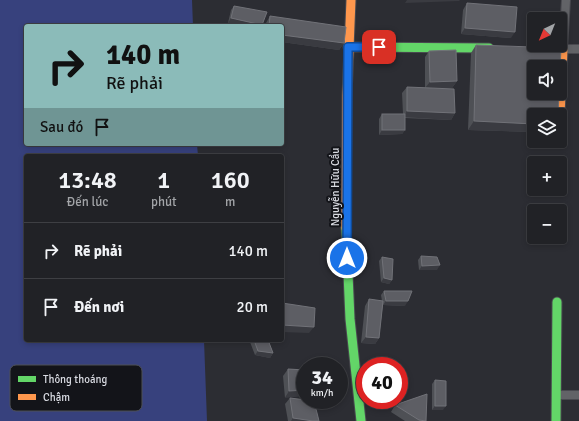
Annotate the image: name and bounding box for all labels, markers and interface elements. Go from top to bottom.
north arrow [527,12,567,52]
map controls [527,12,567,244]
pin [362,30,396,64]
icon: arrive [368,36,390,58]
text: 140 m [106,38,180,72]
icon: right [40,40,92,92]
button: sound [527,60,567,100]
text: Rẽ phải [106,72,163,94]
button: layers [527,108,567,148]
icon: arrive [91,116,113,138]
text: Sau đó [40,118,83,136]
street label: Nguyễn Hữu Cầu [328,148,342,226]
button: + [527,156,567,196]
text: 13:48 [58,165,117,195]
text: 1 [157,165,170,195]
text: 160 [211,165,250,195]
text: Đến lúc [67,194,108,210]
text: phút [151,194,177,210]
text: m [225,194,235,210]
button: − [527,204,567,244]
position arrow [326,237,368,279]
icon: right [40,240,62,262]
text: Rẽ phải [74,242,122,260]
text: 140 m [228,242,268,260]
icon: arrive [40,296,62,318]
text: Đến nơi [74,298,124,316]
text: 20 m [237,298,268,316]
speed limit sign: 40 [356,357,408,409]
legend [10,365,142,411]
text: 34 [311,365,333,390]
text: Thông thoáng [43,373,107,386]
text: km/h [311,387,333,399]
text: Chậm [43,391,70,404]

